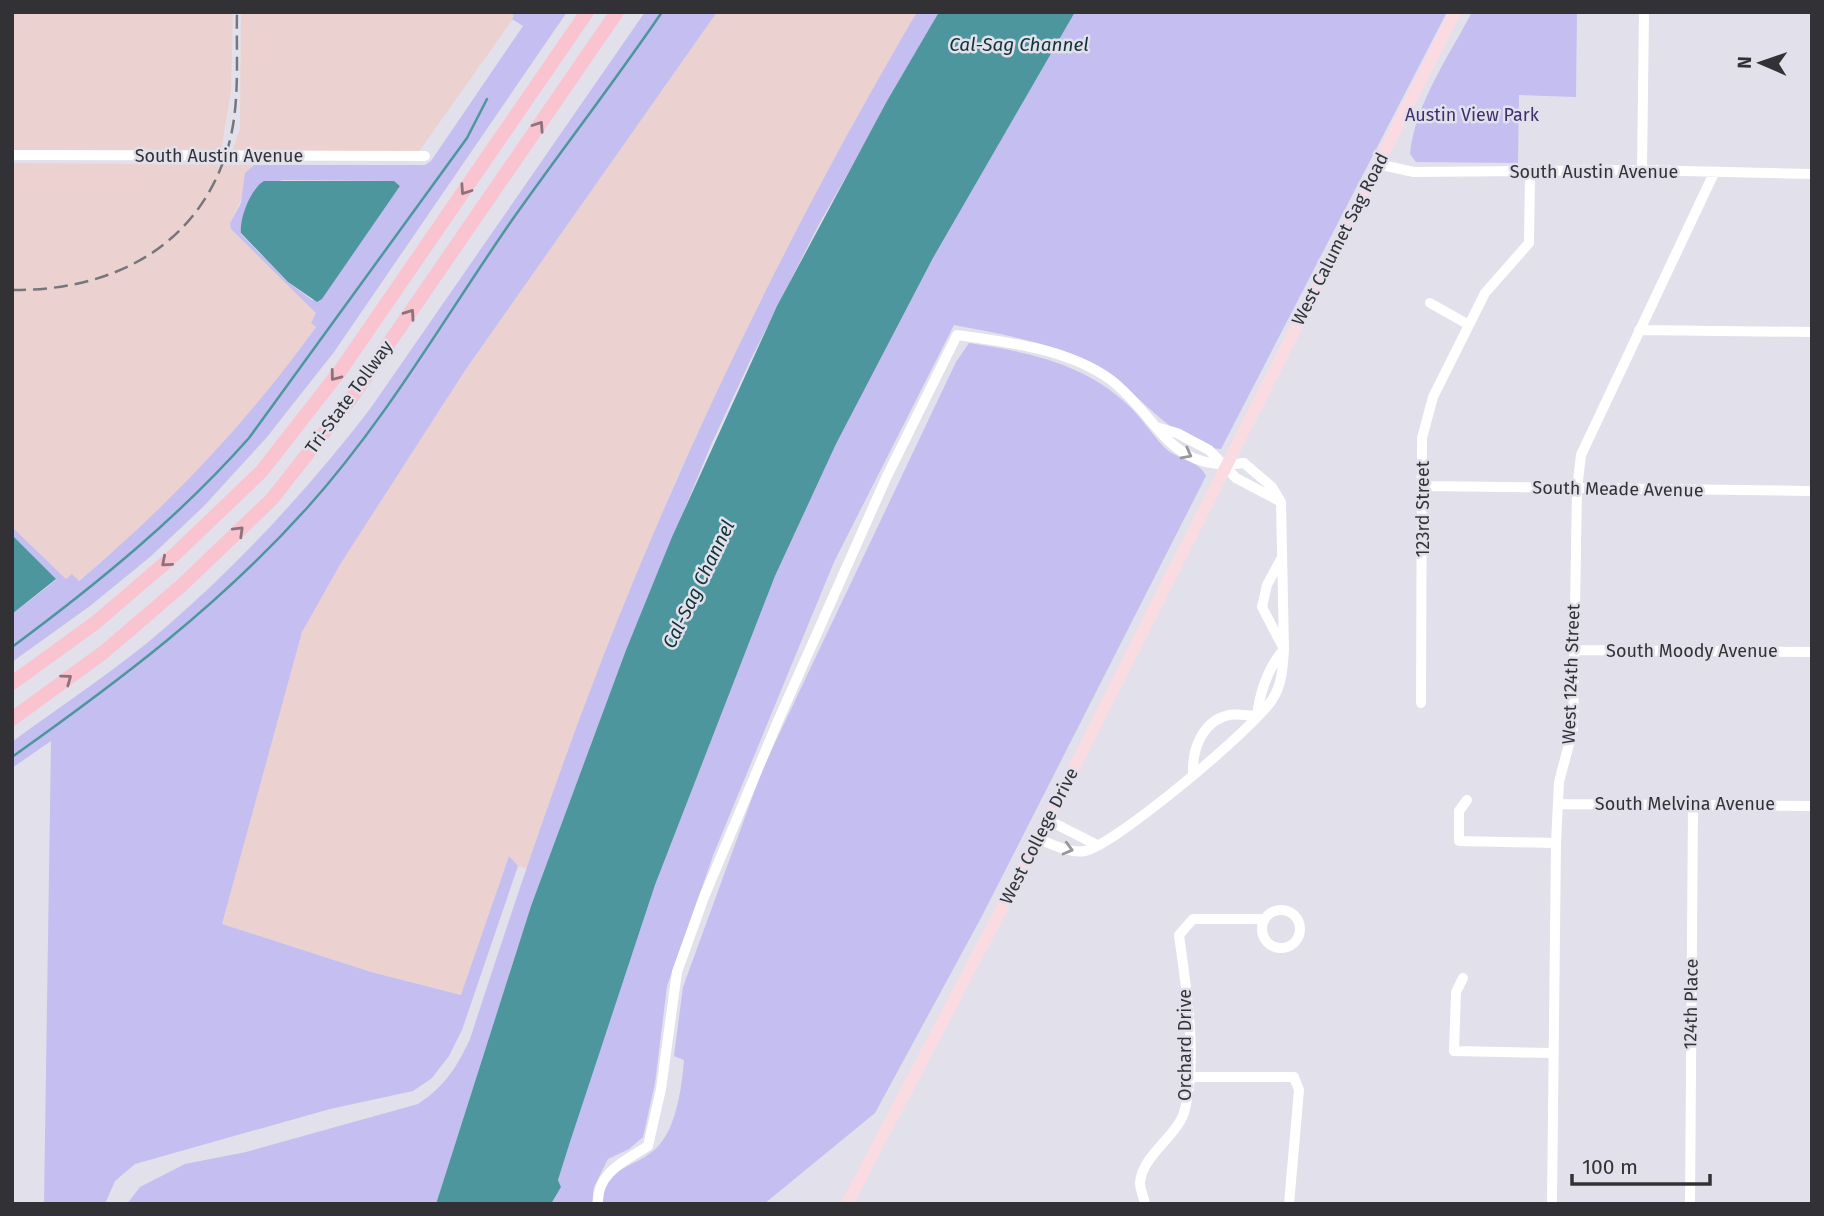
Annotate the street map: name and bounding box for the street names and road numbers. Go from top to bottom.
street label: South Austin Avenue [135,145,303,167]
street label: West Calumet Sag Road [1287,149,1393,329]
street label: South Austin Avenue [1510,161,1678,183]
street label: Tri-State Tollway [301,336,398,458]
street label: 123rd Street [1412,460,1434,557]
street label: South Meade Avenue [1532,477,1704,501]
street label: West 124th Street [1558,603,1584,745]
street label: South Moody Avenue [1606,640,1778,662]
street label: West College Drive [995,764,1083,908]
street label: South Melvina Avenue [1595,793,1775,815]
street label: 124th Place [1679,958,1703,1050]
street label: Orchard Drive [1174,989,1196,1101]

